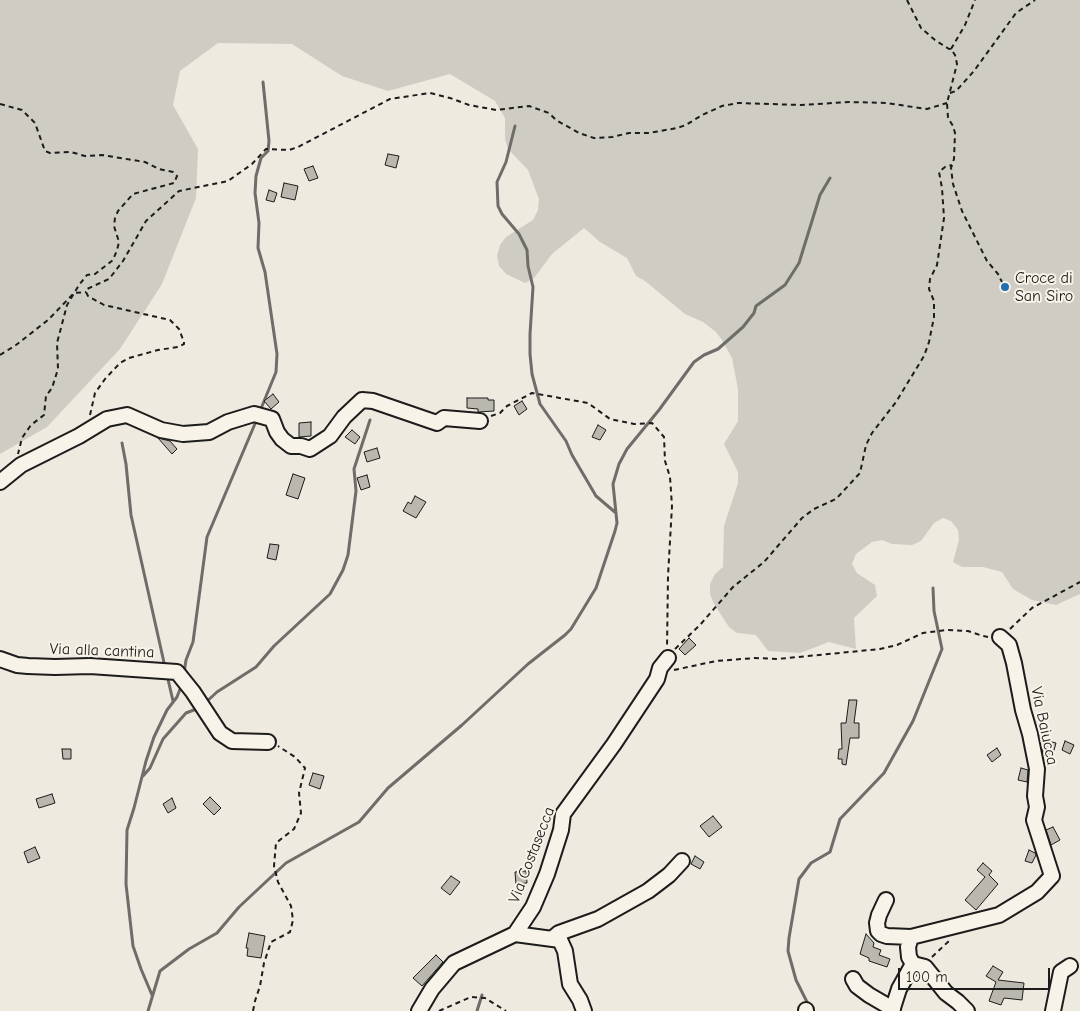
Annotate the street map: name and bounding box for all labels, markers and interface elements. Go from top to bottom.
place label: Croce di San Siro [1015,268,1073,306]
marker: Croce di San Siro [999,281,1011,293]
street label: Via alla cantina [49,640,155,662]
street label: Via Baiucca [1026,685,1062,767]
street label: Via Costasecca [505,804,559,906]
scale bar [900,958,1052,990]
text: 100 m [906,968,948,986]

